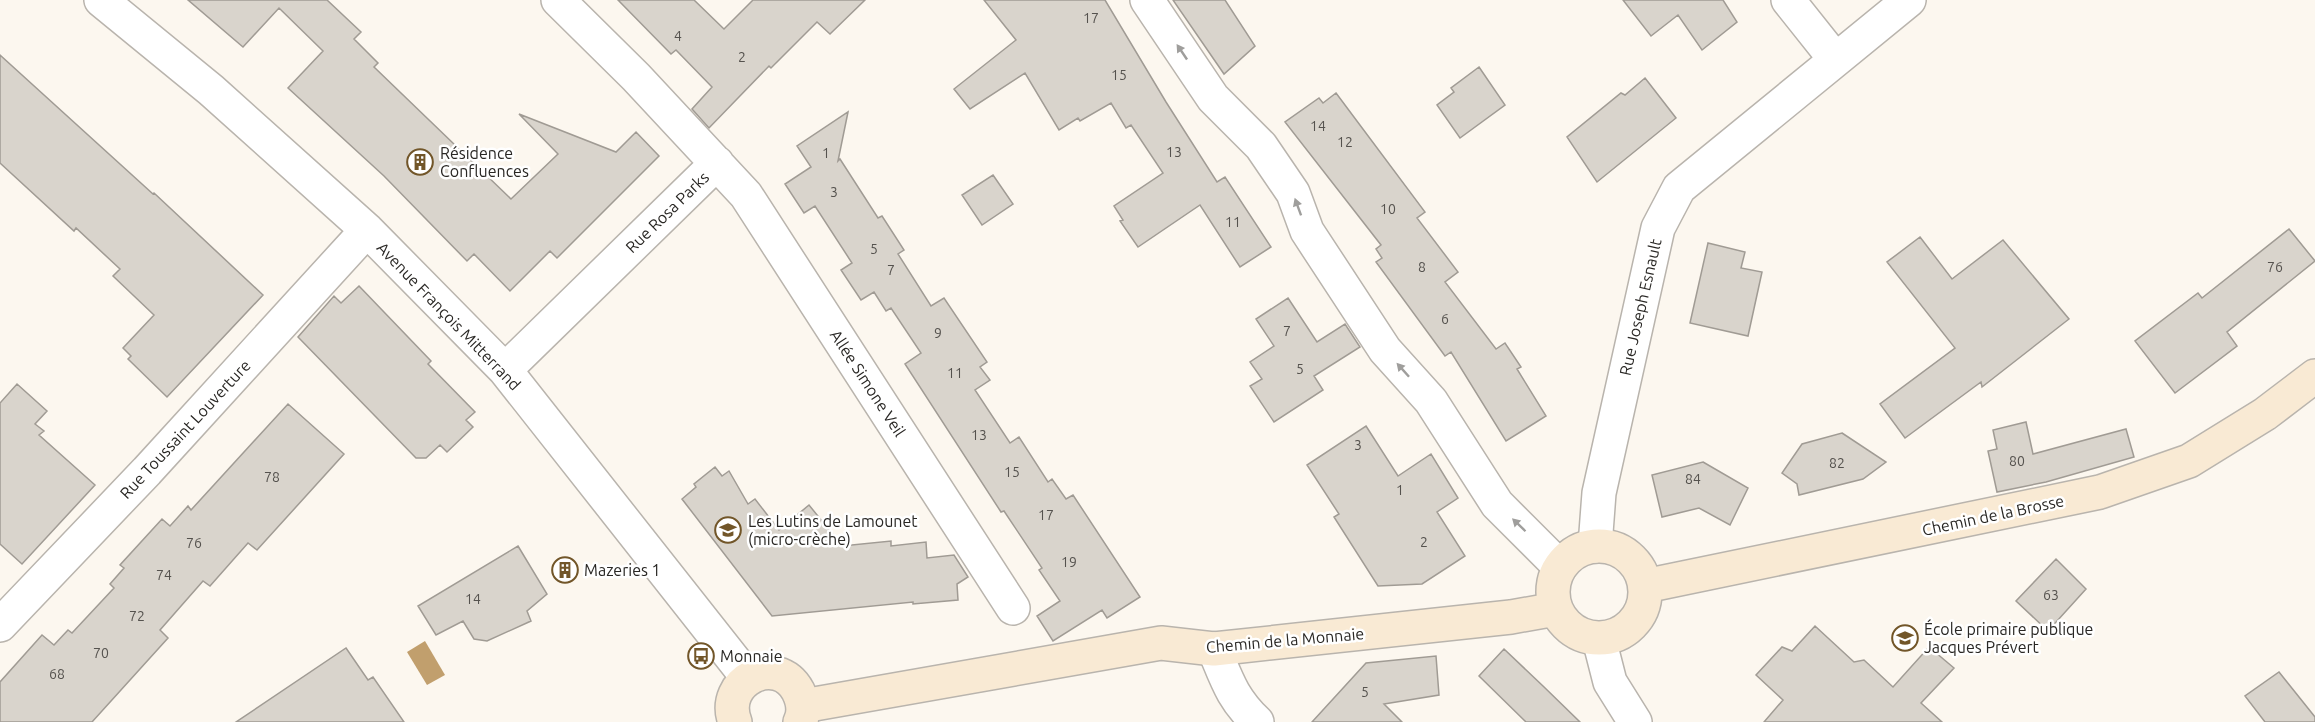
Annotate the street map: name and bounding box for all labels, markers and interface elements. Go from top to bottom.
house number: 17 [1083,10,1099,26]
house number: 4 [674,28,682,44]
one-way arrow [1177,44,1188,60]
house number: 2 [738,49,746,65]
house number: 15 [1111,67,1127,83]
house number: 14 [1310,118,1326,134]
house number: 12 [1337,134,1353,150]
place label: Résidence Confluences [440,144,529,180]
house number: 13 [1166,144,1182,160]
house number: 1 [822,145,830,161]
building icon: Résidence Confluences [405,147,435,177]
street label: Rue Rosa Parks [622,168,712,256]
house number: 3 [830,184,838,200]
one-way arrow [1293,198,1302,216]
house number: 10 [1380,201,1396,217]
house number: 11 [1225,214,1241,230]
street label: Rue Joseph Esnault [1616,236,1665,377]
street label: Avenue François Mitterrand [374,238,524,394]
house number: 5 [870,241,878,257]
house number: 8 [1418,259,1426,275]
house number: 76 [2267,259,2283,275]
house number: 7 [887,262,895,278]
house number: 6 [1441,311,1449,327]
house number: 7 [1283,323,1291,339]
house number: 9 [934,325,942,341]
street label: Allée Simone Veil [827,326,909,440]
street label: Rue Toussaint Louverture [116,356,254,502]
house number: 5 [1296,361,1304,377]
one-way arrow [1397,363,1410,378]
house number: 11 [947,365,963,381]
house number: 13 [971,427,987,443]
house number: 3 [1354,437,1362,453]
house number: 80 [2009,453,2025,469]
house number: 82 [1829,455,1845,471]
house number: 15 [1004,464,1020,480]
house number: 78 [264,469,280,485]
house number: 84 [1685,471,1701,487]
house number: 1 [1396,482,1404,498]
street label: Chemin de la Brosse [1920,491,2066,539]
house number: 17 [1038,507,1054,523]
place label: Les Lutins de Lamounet (micro-crèche) [748,512,918,549]
school or university icon: Les Lutins de Lamounet (micro-crèche) [713,515,743,545]
one-way arrow [1513,519,1527,533]
house number: 2 [1420,534,1428,550]
house number: 76 [186,535,202,551]
house number: 19 [1061,554,1077,570]
building icon: Mazeries 1 [550,555,580,585]
place label: Mazeries 1 [584,561,661,579]
house number: 74 [156,567,172,583]
house number: 63 [2043,587,2059,603]
house number: 14 [465,591,481,607]
house number: 72 [129,608,145,624]
place label: École primaire publique Jacques Prévert [1924,618,2093,656]
school or university icon: École primaire publique Jacques Prévert [1890,623,1920,653]
street label: Chemin de la Monnaie [1205,624,1365,656]
bus stop icon: Monnaie [686,641,716,671]
house number: 70 [93,645,109,661]
place label: Monnaie [720,647,782,665]
house number: 68 [49,666,65,682]
house number: 5 [1361,684,1369,700]

